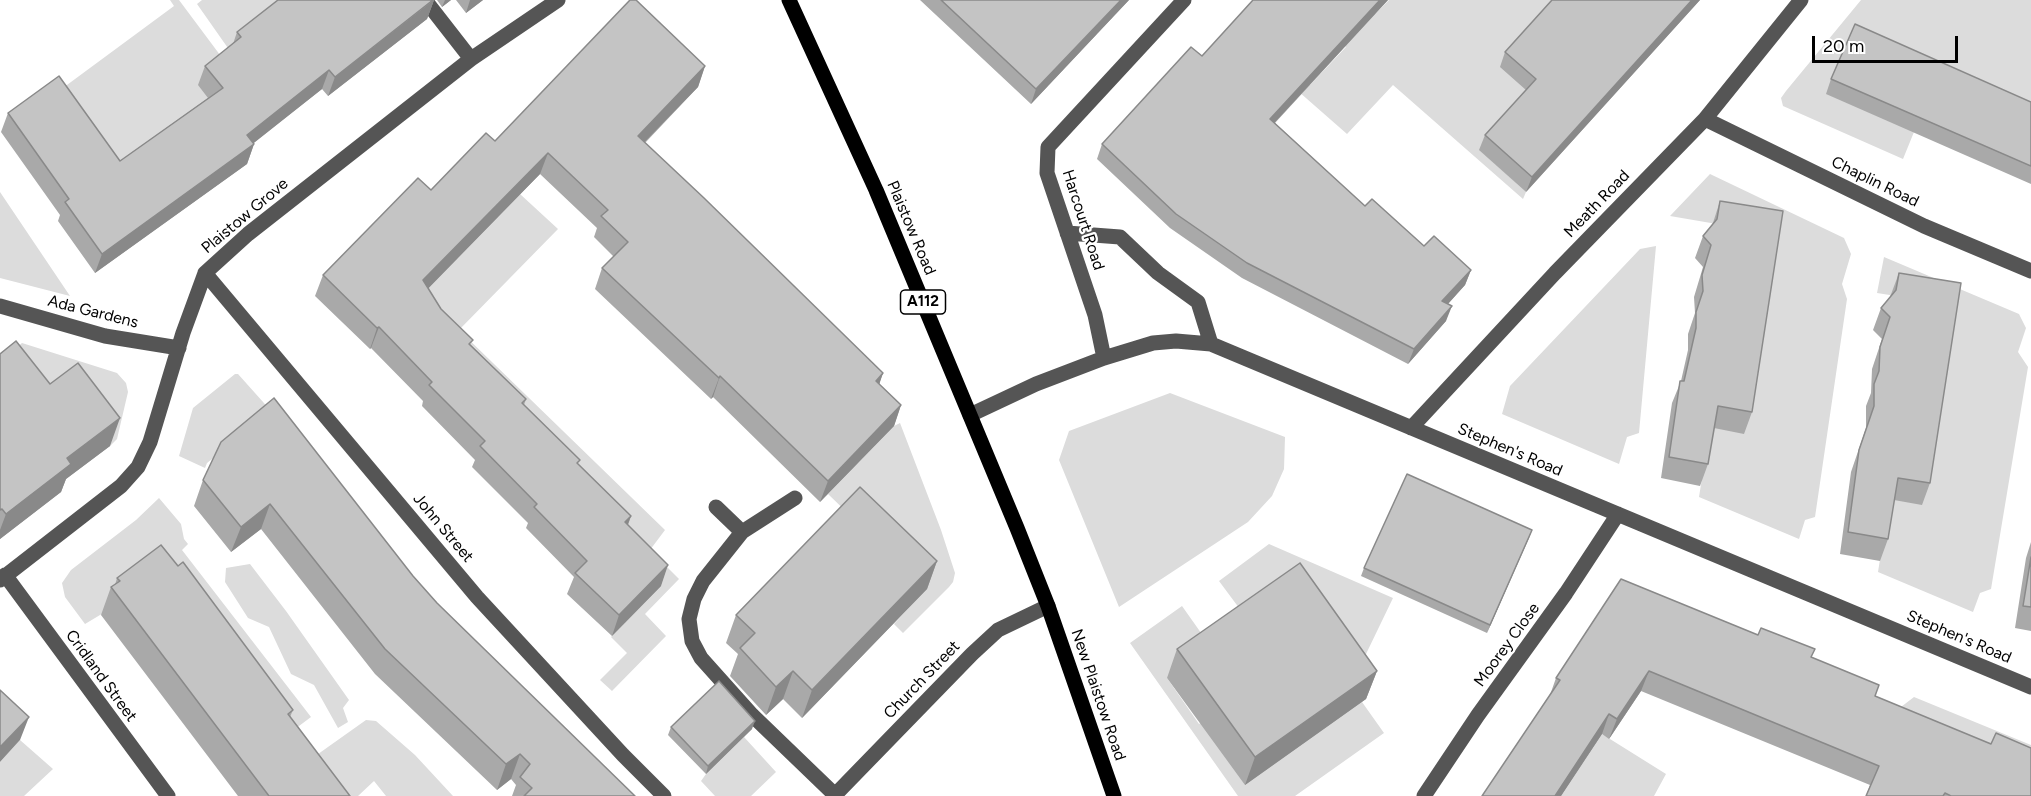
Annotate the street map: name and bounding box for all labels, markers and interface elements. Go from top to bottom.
scale bar [1815,24,1960,62]
text: 20 m [1823,35,1864,57]
street label: Chaplin Road [1828,153,1922,211]
street label: Meath Road [1560,166,1634,242]
street label: Harcourt Road [1058,167,1108,273]
street label: Plaistow Grove [198,174,292,258]
street label: Plaistow Road [883,178,939,278]
road number: A112 [900,290,946,314]
street label: Ada Gardens [46,292,140,332]
street label: Stephen's Road [1455,419,1565,481]
street label: John Street [409,490,477,566]
street label: Moorey Close [1470,599,1544,691]
street label: Stephen's Road [1904,606,2014,668]
street label: Cridland Street [61,626,141,726]
street label: New Plaistow Road [1066,627,1130,763]
street label: Church Street [880,637,964,723]

